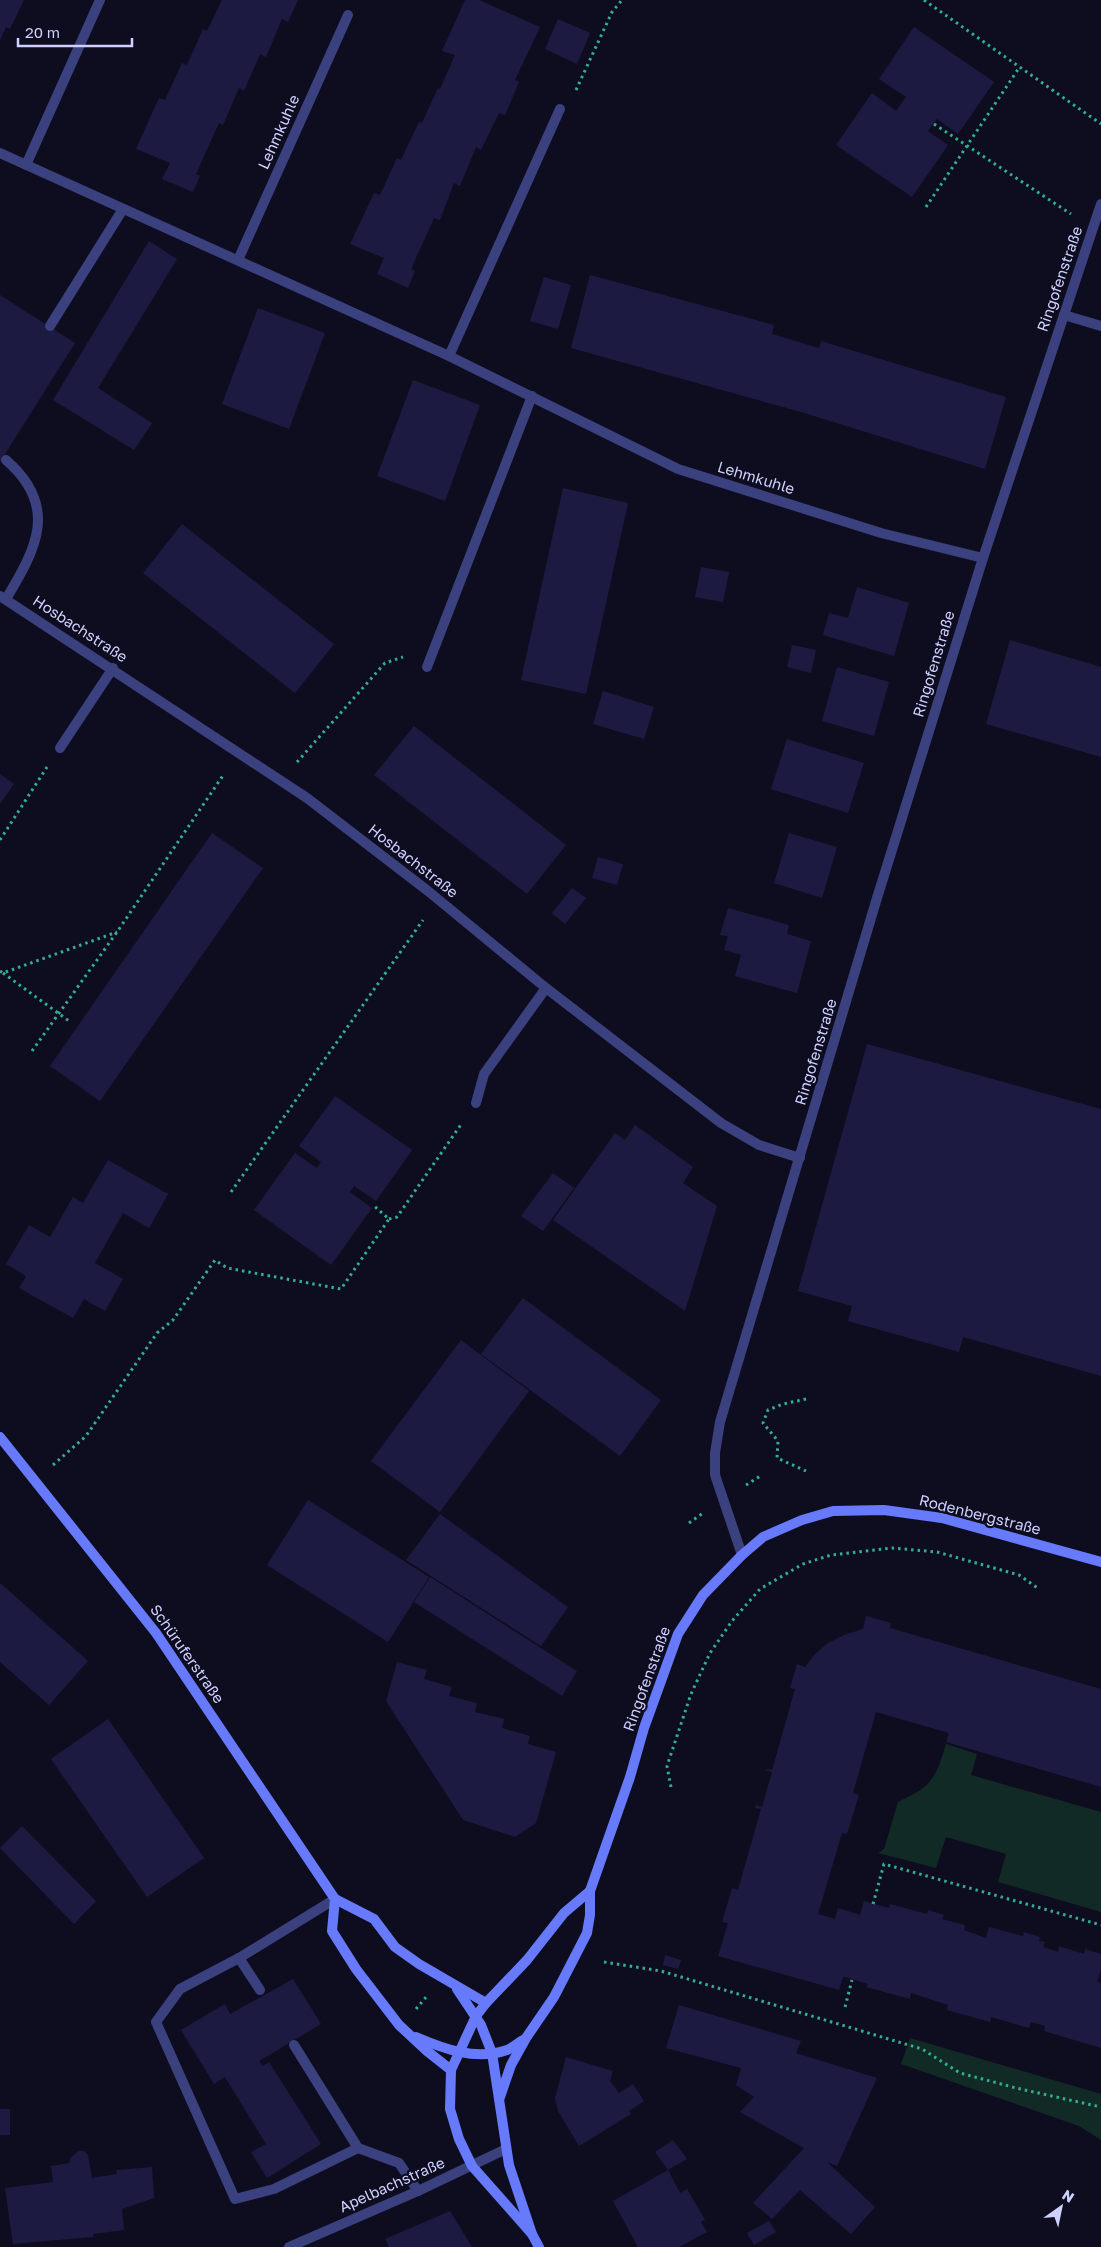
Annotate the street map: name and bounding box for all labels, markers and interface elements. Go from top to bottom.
scale bar [18,15,131,47]
text: 20 m [25,23,60,41]
street label: Lehmkuhle [254,91,303,172]
street label: Ringofenstraße [1033,223,1086,334]
street label: Lehmkuhle [716,457,797,497]
street label: Hosbachstraße [30,591,131,666]
street label: Ringofenstraße [908,608,958,719]
street label: Hosbachstraße [365,820,462,901]
street label: Ringofenstraße [790,996,840,1107]
street label: Rodenbergstraße [918,1490,1043,1538]
street label: Schüruferstraße [147,1601,229,1707]
street label: Ringofenstraße [619,1623,673,1734]
street label: Apelbachstraße [336,2153,447,2215]
north arrow [1036,2182,1086,2232]
text: N [1059,2186,1077,2206]

